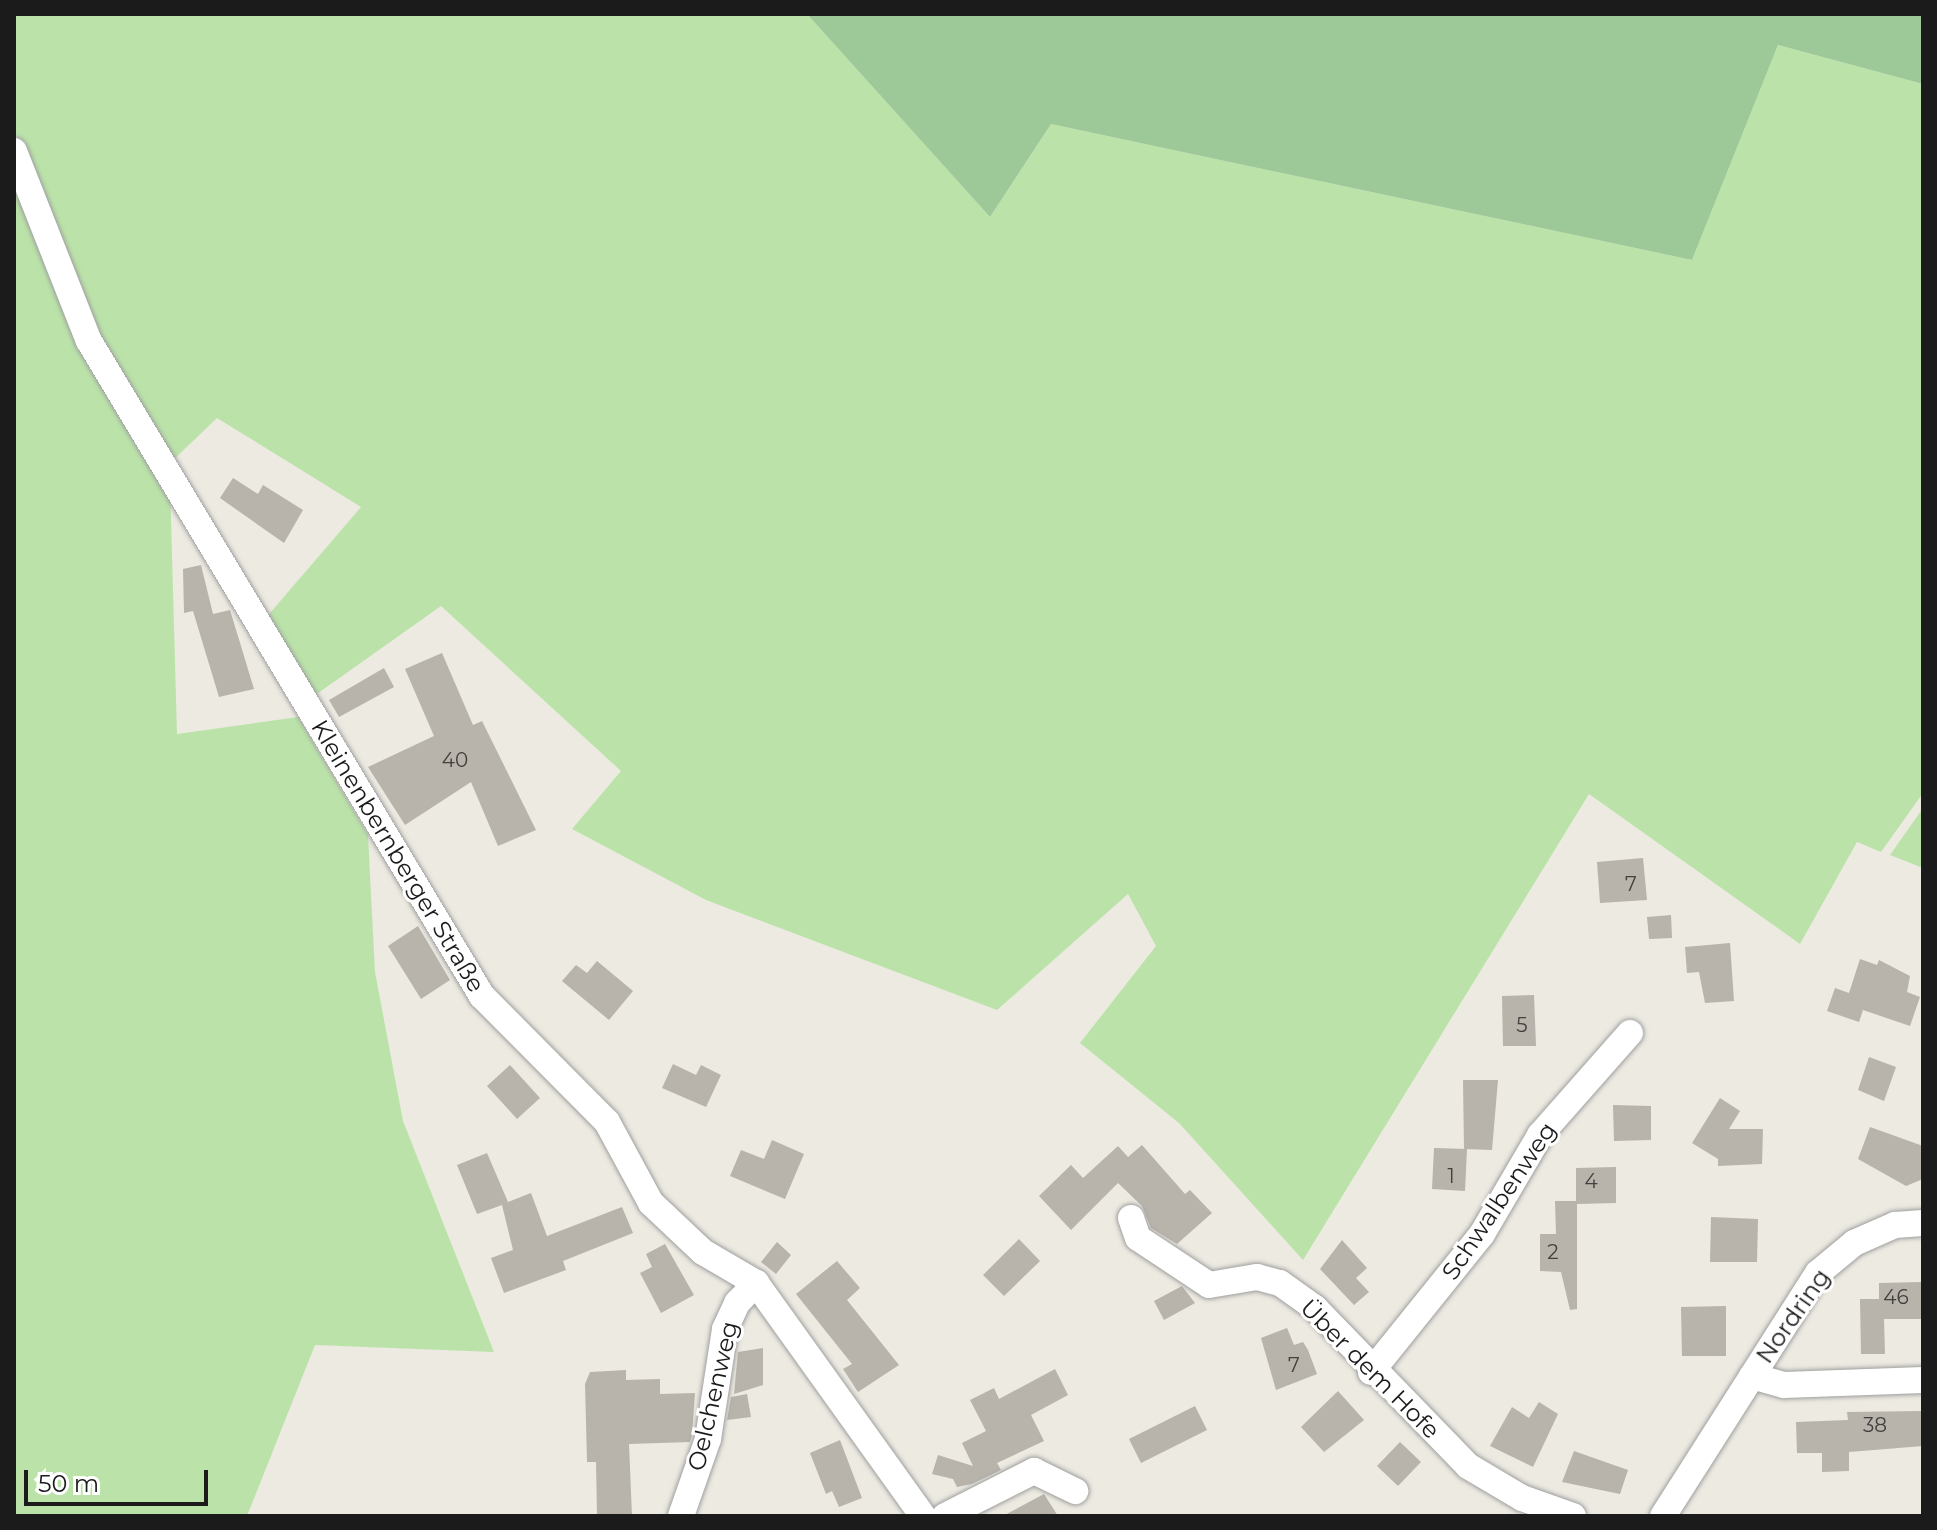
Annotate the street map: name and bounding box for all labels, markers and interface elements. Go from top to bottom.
street label: Kleinenbernberger Straße [305,715,491,997]
house number: 40 [442,748,468,772]
house number: 7 [1625,872,1637,896]
house number: 5 [1516,1013,1528,1037]
street label: Schwalbenweg [1436,1117,1562,1285]
house number: 1 [1447,1164,1455,1188]
house number: 4 [1584,1169,1598,1193]
house number: 2 [1547,1240,1559,1264]
street label: Nordring [1750,1263,1836,1369]
house number: 46 [1883,1285,1909,1309]
street label: Über dem Hofe [1294,1293,1446,1445]
street label: Oelchenweg [682,1318,744,1474]
house number: 7 [1288,1353,1300,1377]
house number: 38 [1863,1413,1887,1437]
scale bar [28,1454,212,1504]
text: 50 m [38,1469,99,1498]

